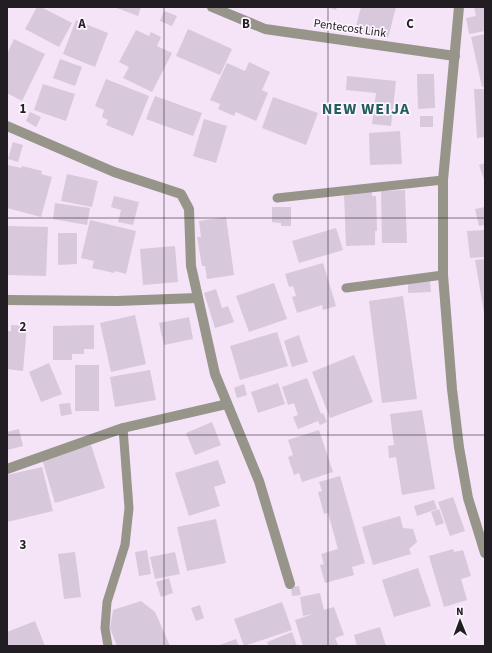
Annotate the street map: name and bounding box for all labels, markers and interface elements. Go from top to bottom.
text: A [77,15,86,33]
text: B [242,15,250,33]
street label: Pentecost Link [313,15,387,42]
text: C [406,15,414,33]
district label: NEW WEIJA [322,98,410,120]
text: 1 [20,100,27,118]
text: 2 [20,318,27,336]
text: 3 [20,536,27,554]
north arrow [440,601,480,641]
text: N [456,604,464,619]

